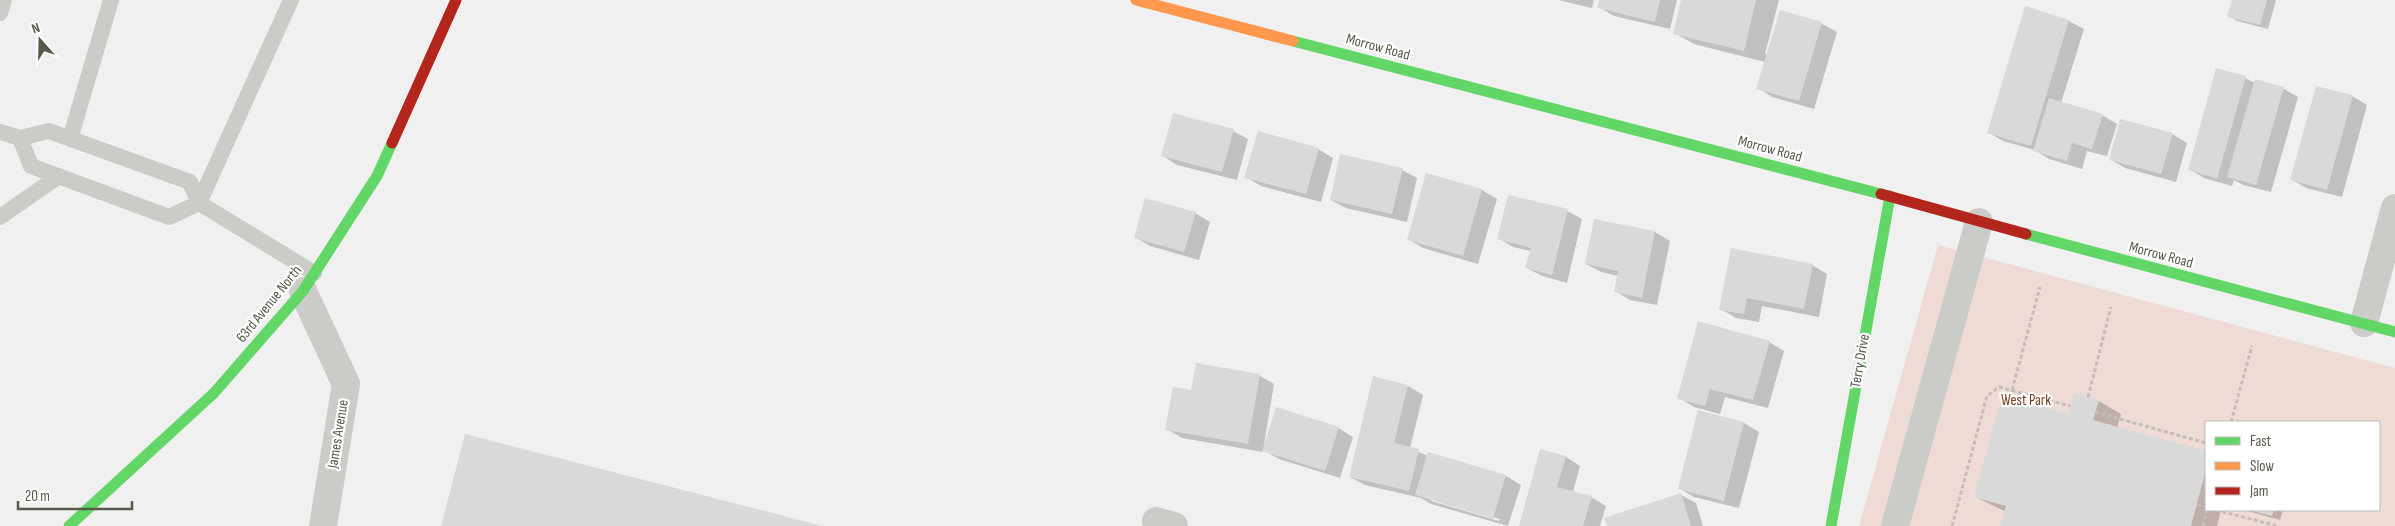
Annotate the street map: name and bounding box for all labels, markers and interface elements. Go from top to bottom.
north arrow [15,15,65,65]
text: N [29,19,42,38]
street label: Morrow Road [1344,29,1412,65]
street label: Morrow Road [1736,131,1804,167]
street label: Morrow Road [2127,237,2195,273]
street label: 63rd Avenue North [232,262,306,346]
street label: Terry Drive [1846,333,1874,389]
park label: West Park [2001,391,2051,410]
street label: James Avenue [323,398,353,471]
legend [2205,421,2380,511]
text: Fast [2250,432,2272,451]
text: Slow [2250,457,2274,476]
scale bar [18,478,131,510]
text: Jam [2249,482,2268,501]
text: 20 m [25,487,50,506]

